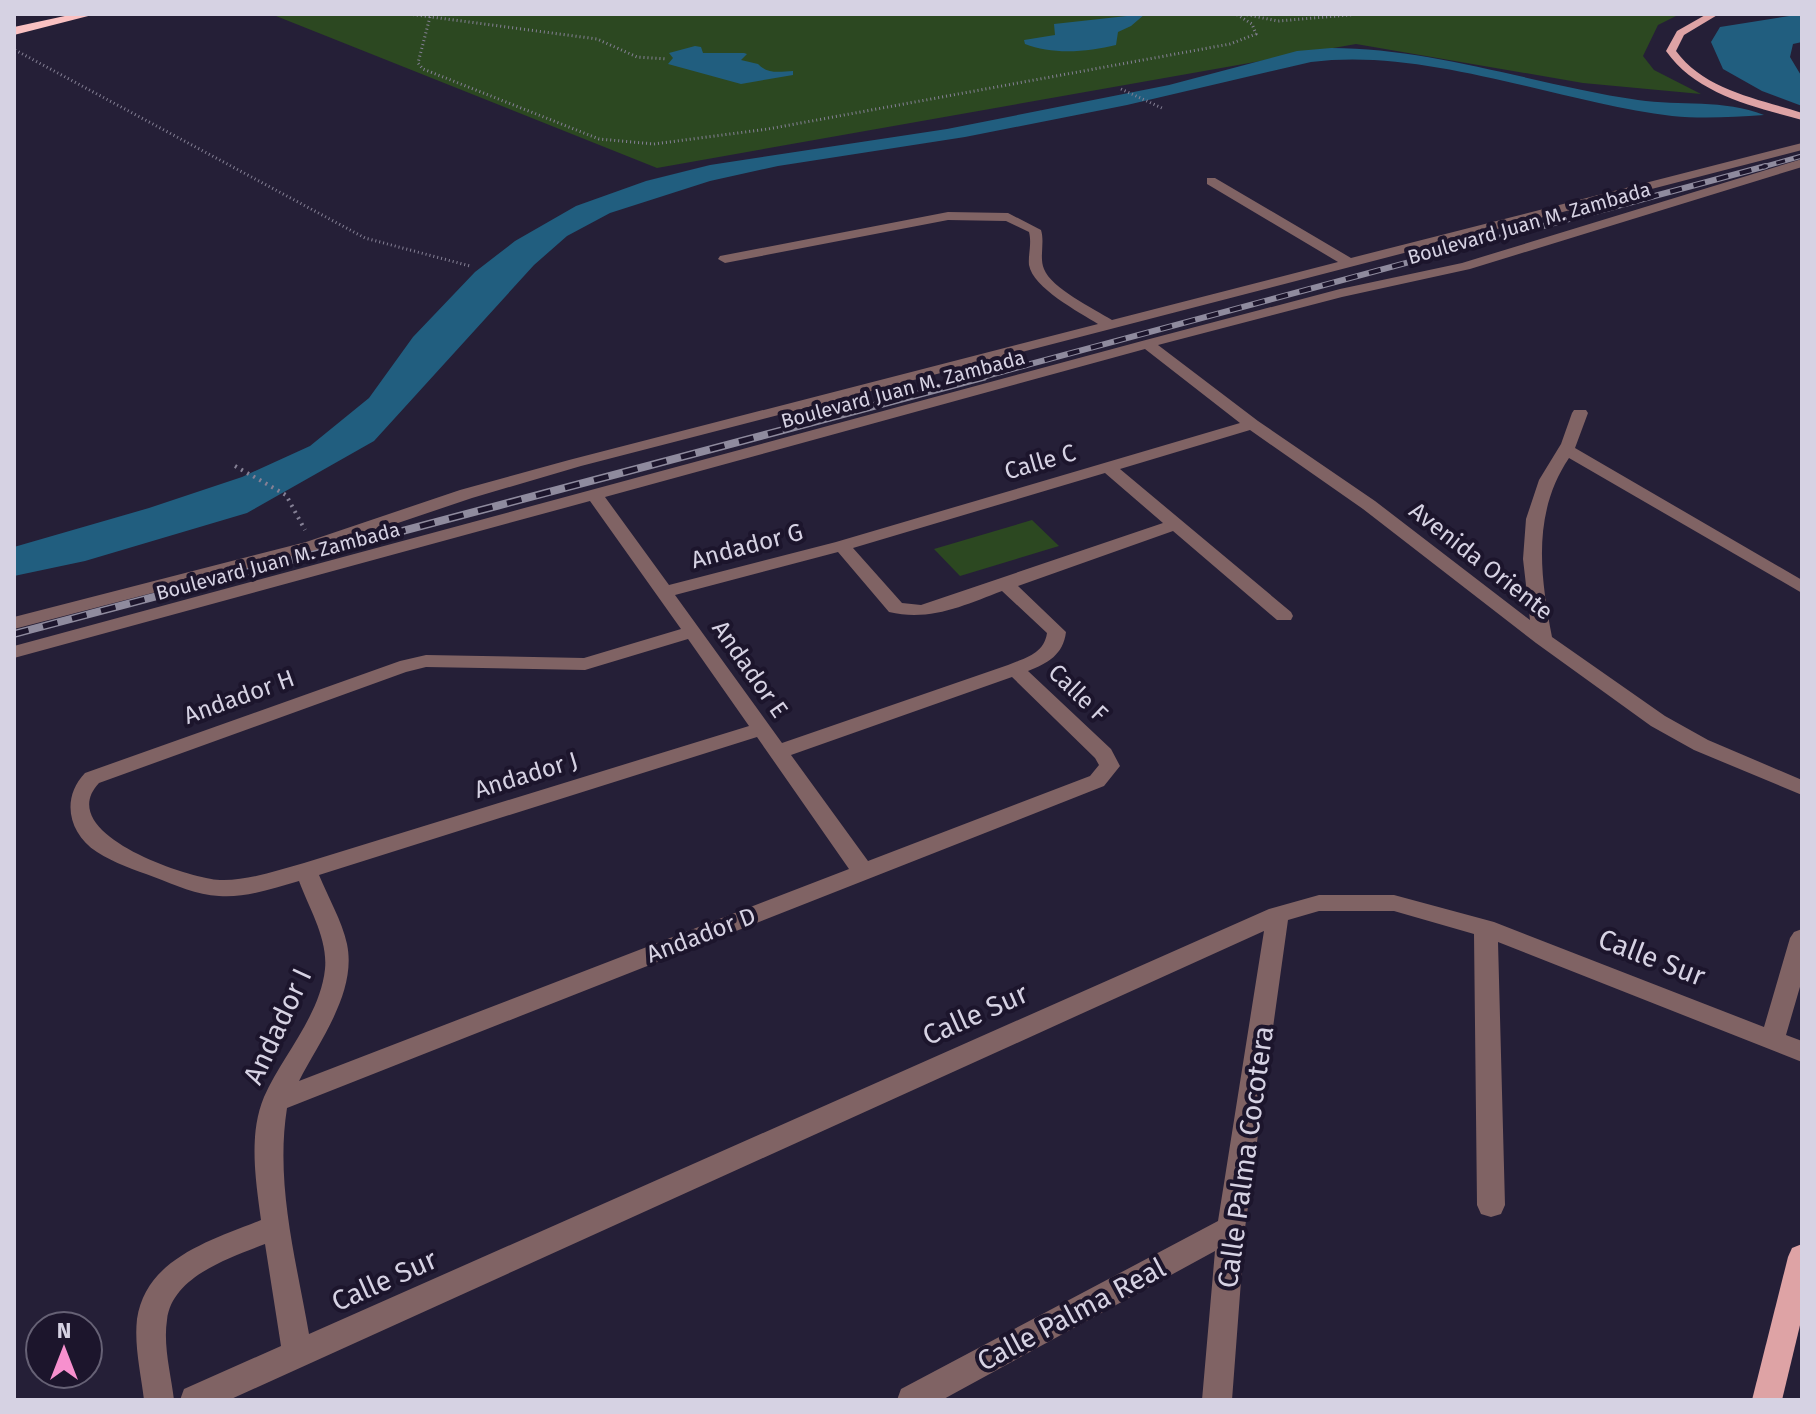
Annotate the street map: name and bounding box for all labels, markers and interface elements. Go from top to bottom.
street label: Boulevard Juan M. Zambada [1405,177,1653,269]
street label: Boulevard Juan M. Zambada [778,345,1028,433]
street label: Calle C [1001,439,1079,485]
street label: Avenida Oriente [1404,496,1558,626]
street label: Boulevard Juan M. Zambada [153,517,403,605]
street label: Andador G [688,518,806,574]
street label: Andador E [706,615,794,723]
street label: Calle F [1043,658,1113,728]
street label: Andador H [180,664,298,730]
street label: Andador J [471,746,581,804]
street label: Andador D [642,901,760,969]
street label: Calle Sur [1594,922,1710,993]
street label: Andador I [236,963,319,1089]
street label: Calle Sur [917,977,1033,1052]
street label: Calle Palma Cocotera [1211,1024,1280,1290]
street label: Calle Sur [326,1243,442,1318]
street label: Calle Palma Real [971,1251,1171,1378]
north arrow [24,1310,104,1390]
text: N [57,1317,71,1344]

